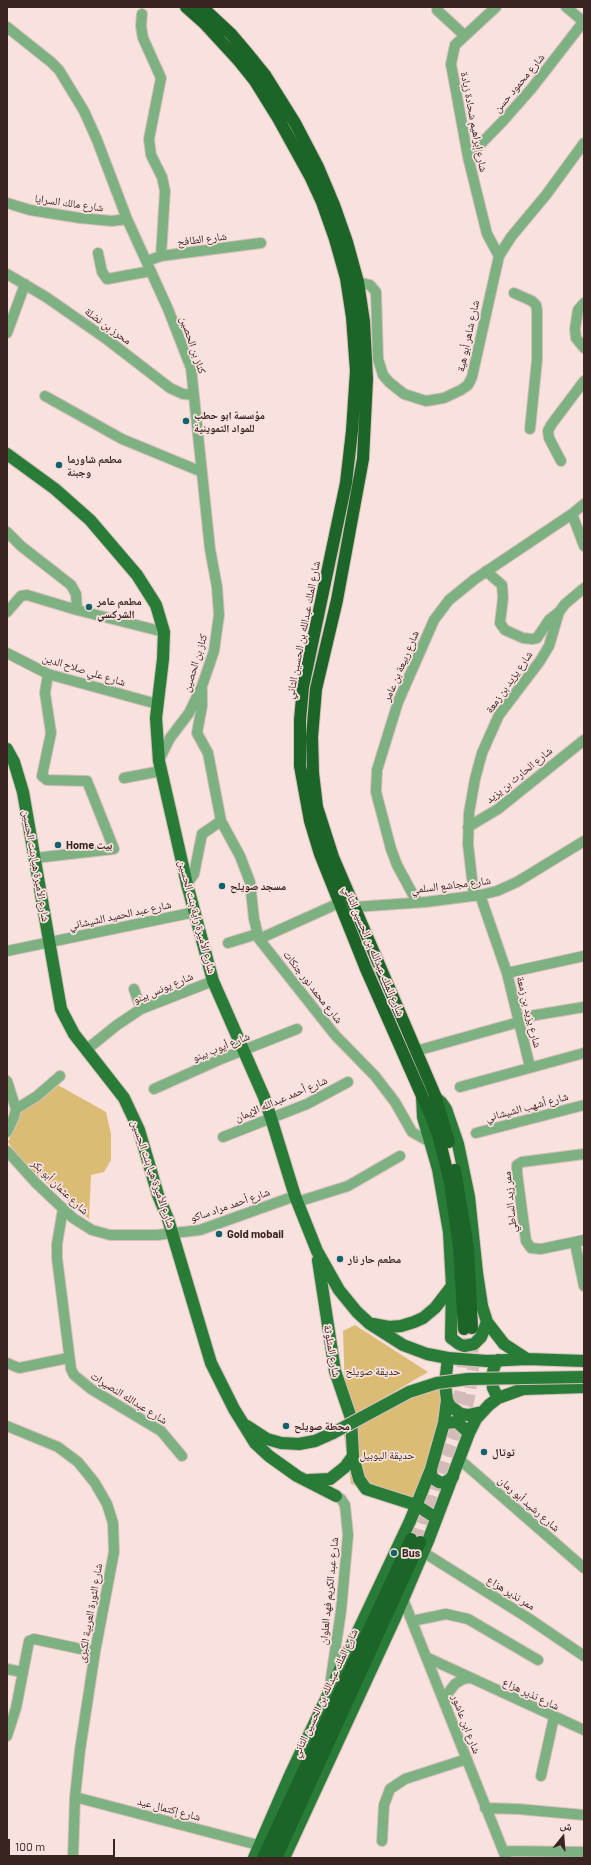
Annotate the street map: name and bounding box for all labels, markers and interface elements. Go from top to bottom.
street label: شارع محمود حسن [491,51,547,115]
street label: شارع إبراهيم شحادة زيادة [458,71,490,173]
street label: شارع مالك السرايا [34,192,104,214]
street label: شارع الطافح [177,229,227,249]
street label: شارع شاهر أبو هية [454,299,482,373]
street label: محرز بن نضلة [82,305,134,347]
street label: كناز بن الحصين [177,315,209,375]
place label: مؤسسة ابو حطب للمواد التموينية [194,408,265,434]
marker: مؤسسة ابو حطب للمواد التموينية [181,416,191,426]
place label: مطعم شاورما وجبنة [67,452,122,478]
marker: مطعم شاورما وجبنة [54,460,64,470]
street label: شارع الملك عبدالله بن الحسين الثاني [283,560,323,700]
place label: مطعم عامر الشركسي [97,594,142,620]
marker: مطعم عامر الشركسي [84,602,94,612]
street label: شارع ربيعة بن عامر [380,629,422,703]
street label: كناز بن الحصين [180,632,210,694]
street label: شارع يزيد بن زمعة [483,648,535,716]
street label: شارع علي صلاح الدين [41,651,127,689]
street label: شارع الحارث بن يزيد [483,744,555,806]
street label: شارع الأميرة هيا بنت الحسين [20,809,52,923]
place label: Home بيت [66,838,112,852]
marker: Home بيت [53,840,63,850]
street label: شارع الأميرة راية بنت الحسين [176,859,218,975]
street label: شارع مجاشع السلمي [411,874,491,896]
place label: مسجد صويلح [230,879,286,893]
marker: مسجد صويلح [217,881,227,891]
street label: شارع الملك عبدالله بن الحسين الثاني [340,884,408,1018]
street label: شارع عبد الحميد الشيشاني [68,898,172,932]
street label: شارع محمد نور جنكات [281,948,345,1026]
street label: شارع يونس بينو [131,969,195,1007]
street label: شارع يزيد بن زمعة [514,975,544,1049]
street label: شارع أيوب بينو [190,1030,252,1064]
street label: شارع أحمد عبدالله الإيمان [233,1074,329,1124]
street label: شارع أشهب الشيشاني [484,1090,570,1124]
street label: شارع الأميرة هيا بنت الحسين [128,1118,178,1230]
street label: شارع عثمان أبو بكر [29,1157,91,1217]
street label: ممر زيد الساطي [500,1171,520,1233]
street label: شارع أحمد مراد ساكو [188,1185,272,1225]
place label: Gold mobail [227,1227,284,1241]
marker: Gold mobail [214,1229,224,1239]
place label: مطعم حار نار [348,1252,401,1266]
marker: مطعم حار نار [335,1254,345,1264]
street label: شارع المثلوثة [321,1324,343,1378]
park label: حديقة صويلح [346,1364,400,1378]
street label: شارع عبدالله النصيرات [88,1369,170,1427]
place label: محطة صويلح [294,1419,350,1433]
marker: محطة صويلح [281,1421,291,1431]
place label: توتال [492,1445,515,1459]
marker: توتال [479,1447,489,1457]
park label: حديقة اليوبيل [360,1448,414,1462]
street label: شارع رشيد أبو رمان [495,1474,563,1534]
street label: شارع عبد الكريم فهد العلوان [317,1537,341,1645]
place label: Bus [402,1546,420,1560]
marker: Bus [389,1548,399,1558]
street label: شارع الثورة العربية الكبرى [75,1562,105,1664]
street label: ممر نذير هزاع [485,1573,537,1613]
street label: شارع الملك عبدالله بن الحسين الثاني [289,1627,361,1759]
street label: شارع نذير هزاع [501,1675,561,1713]
street label: شارع ابن عاشور [449,1693,483,1755]
street label: شارع إكتمال عيد [136,1794,202,1824]
north arrow [543,1817,583,1857]
text: ش [559,1817,574,1833]
scale bar [10,1831,117,1857]
text: 100 m [15,1839,45,1853]

